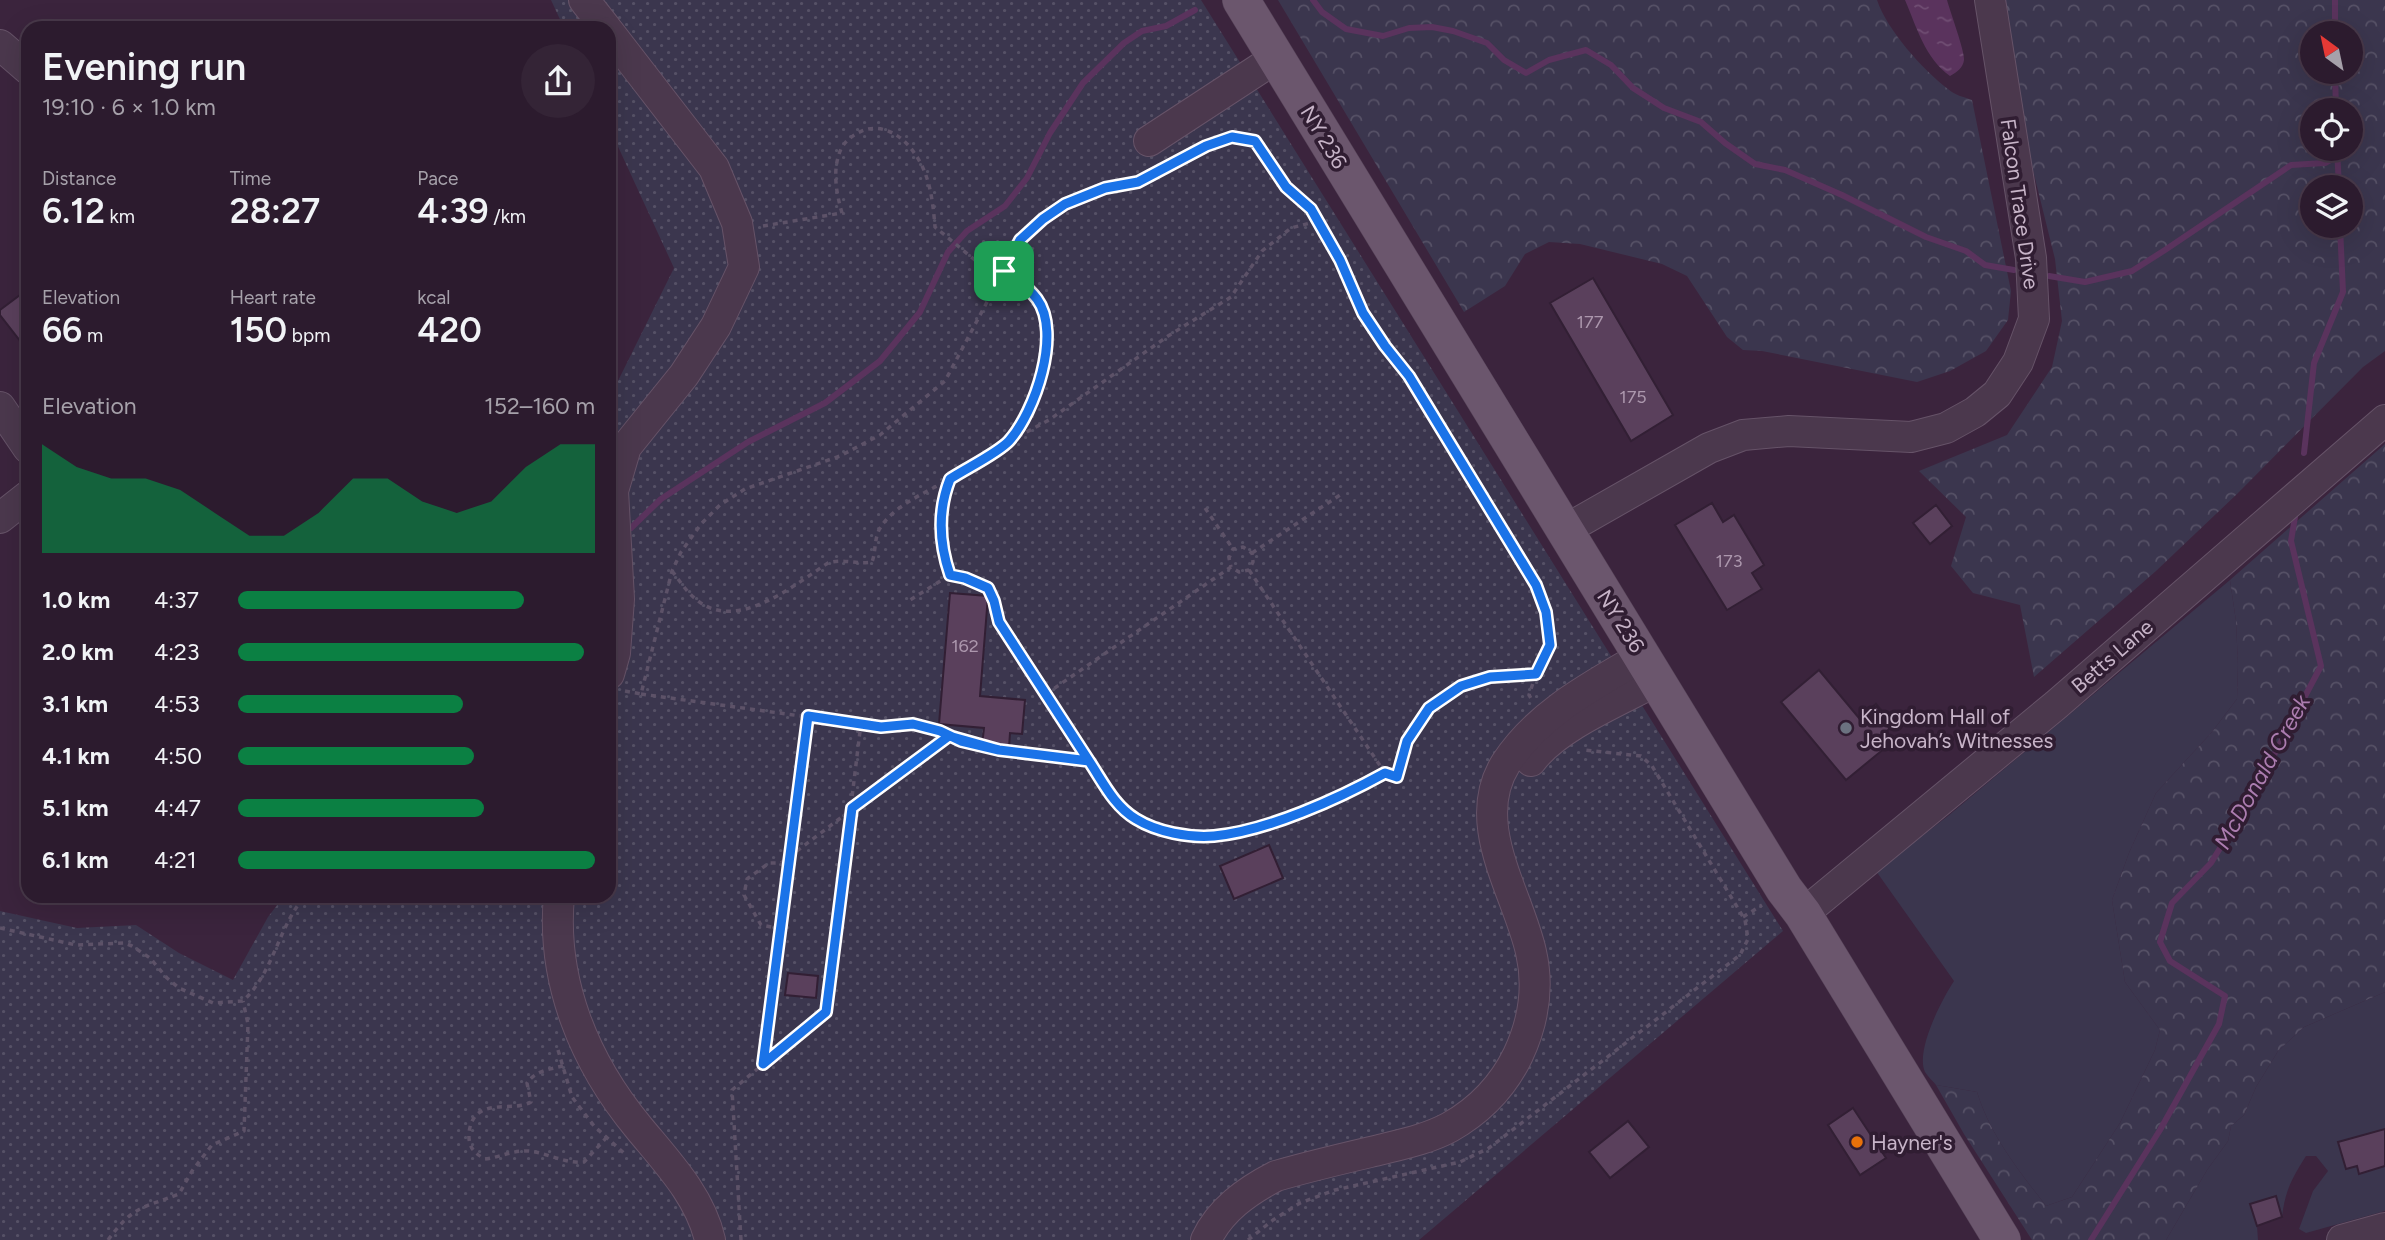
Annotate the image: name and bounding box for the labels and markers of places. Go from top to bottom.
pin [974,241,1034,301]
place label: Kingdom Hall of Jehovah’s Witnesses [1860,704,2053,753]
marker: Kingdom Hall of Jehovah’s Witnesses [1838,720,1854,736]
place label: Hayner's [1871,1130,1953,1155]
marker: Hayner's [1849,1134,1865,1150]

